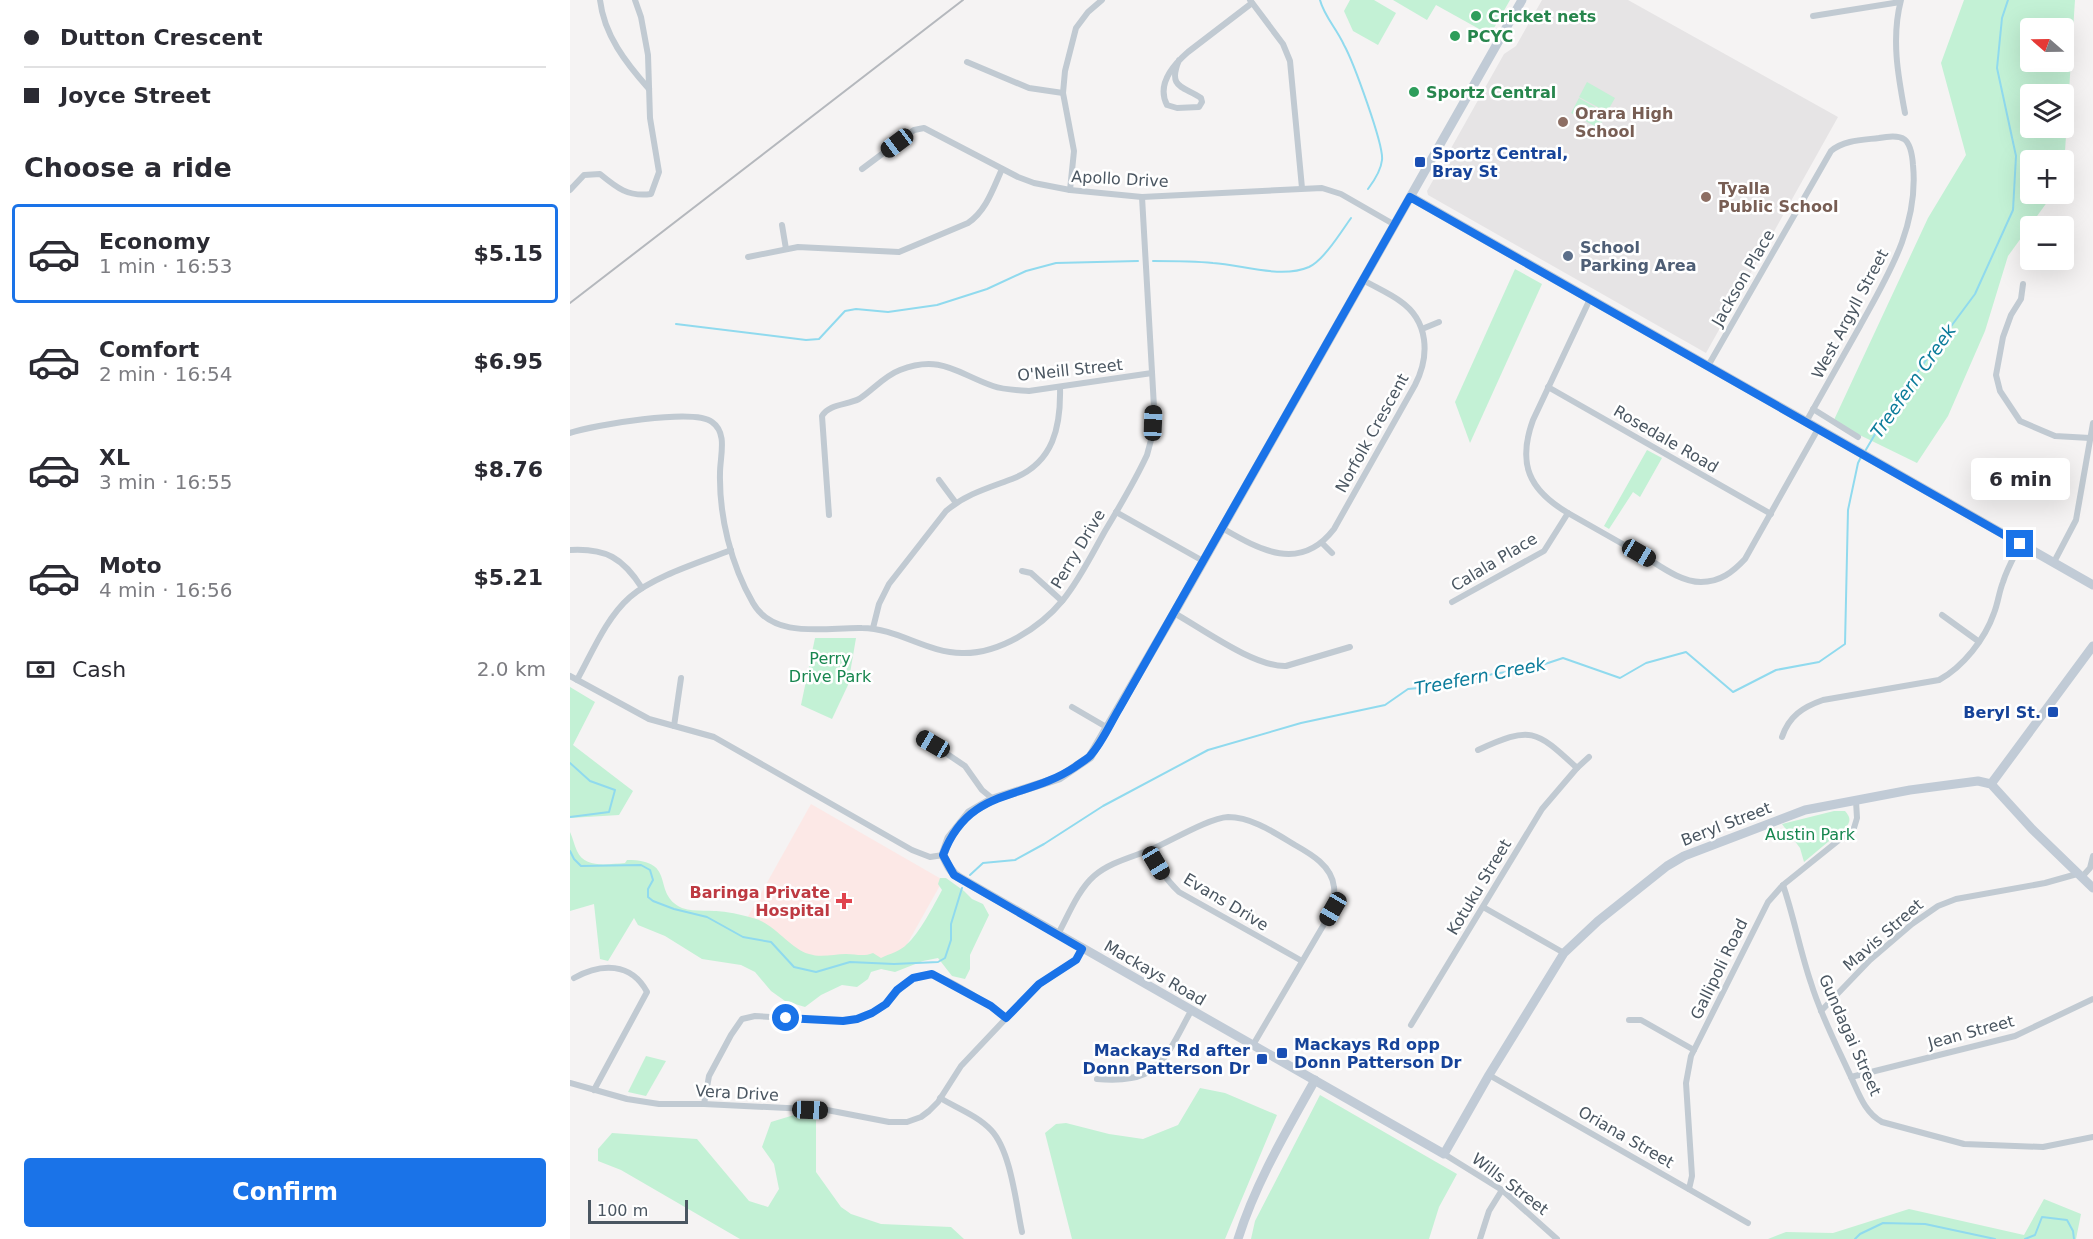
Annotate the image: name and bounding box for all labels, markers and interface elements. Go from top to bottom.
place label: Cricket nets [1488,7,1596,26]
marker: Cricket nets [1469,9,1483,23]
north arrow [2020,18,2074,72]
map controls [2020,18,2074,270]
text: Dutton Crescent [60,25,263,50]
place label: PCYC [1467,27,1513,46]
marker: PCYC [1448,29,1462,43]
text: Joyce Street [60,83,211,108]
place label: Sportz Central [1426,83,1556,102]
button: layers [2020,84,2074,138]
marker: Sportz Central [1407,85,1421,99]
place label: Orara High School [1575,104,1673,141]
marker: Orara High School [1556,115,1570,129]
car [877,125,917,161]
place label: Sportz Central, Bray St [1432,144,1568,181]
button: + [2020,150,2074,204]
text: Choose a ride [24,152,232,183]
marker: Sportz Central, Bray St [1413,155,1427,169]
street label: Apollo Drive [1071,167,1169,191]
place label: Tyalla Public School [1718,179,1838,216]
marker: Tyalla Public School [1699,190,1713,204]
button: − [2020,216,2074,270]
street label: Jackson Place [1707,226,1778,331]
icon: car [27,227,81,281]
text: Economy [99,229,210,254]
place label: School Parking Area [1580,238,1696,275]
text: $5.15 [473,241,543,266]
street label: West Argyll Street [1808,246,1892,382]
marker: School Parking Area [1561,249,1575,263]
text: 1 min · 16:53 [99,254,233,278]
water label: Treefern Creek [1866,319,1961,442]
icon: car [27,335,81,389]
text: Comfort [99,337,199,362]
text: $6.95 [473,349,543,374]
street label: O'Neill Street [1016,355,1124,385]
text: 2 min · 16:54 [99,362,233,386]
street label: Norfolk Crescent [1331,370,1413,496]
street label: Rosedale Road [1610,401,1722,477]
car [1143,405,1163,441]
icon: car [27,443,81,497]
text: XL [99,445,130,470]
text: $8.76 [473,457,543,482]
callout: 6 min [1970,457,2070,499]
text: 6 min [1989,467,2052,491]
text: 3 min · 16:55 [99,470,233,494]
street label: Perry Drive [1047,506,1109,592]
street label: Calala Place [1447,529,1541,595]
route end [2006,530,2033,557]
car [1619,536,1659,570]
icon: car [27,551,81,605]
text: Moto [99,553,162,578]
text: $5.21 [473,565,543,590]
text: 4 min · 16:56 [99,578,233,602]
park label: Perry Drive Park [789,649,872,686]
icon: cash [24,653,57,686]
water label: Treefern Creek [1412,653,1549,699]
text: Cash [72,657,126,682]
text: 2.0 km [477,657,546,681]
place label: Beryl St. [1963,703,2041,722]
marker: Beryl St. [2046,705,2060,719]
car [913,727,953,761]
street label: Beryl Street [1678,798,1774,850]
park label: Austin Park [1765,825,1856,844]
street label: Kotuku Street [1443,836,1515,938]
car [1139,843,1173,883]
street label: Evans Drive [1180,869,1272,935]
place label: Baringa Private Hospital [690,883,830,920]
car [1316,889,1350,929]
marker: Baringa Private Hospital [835,892,853,910]
street label: Mavis Street [1839,895,1927,975]
street label: Gallipoli Road [1686,916,1752,1022]
street label: Mackays Road [1101,936,1209,1010]
street label: Gundagai Street [1815,971,1885,1099]
route start [772,1004,799,1031]
street label: Jean Street [1925,1011,2016,1053]
place label: Mackays Rd opp Donn Patterson Dr [1294,1035,1462,1072]
place label: Mackays Rd after Donn Patterson Dr [1083,1041,1250,1078]
marker: Mackays Rd opp Donn Patterson Dr [1275,1046,1289,1060]
marker: Mackays Rd after Donn Patterson Dr [1255,1052,1269,1066]
street label: Vera Drive [695,1081,779,1105]
car [792,1100,828,1120]
street label: Oriana Street [1575,1102,1677,1172]
street label: Wills Street [1468,1149,1552,1219]
button: Confirm [24,1158,546,1227]
scale bar [588,1197,688,1224]
text: 100 m [597,1201,648,1220]

